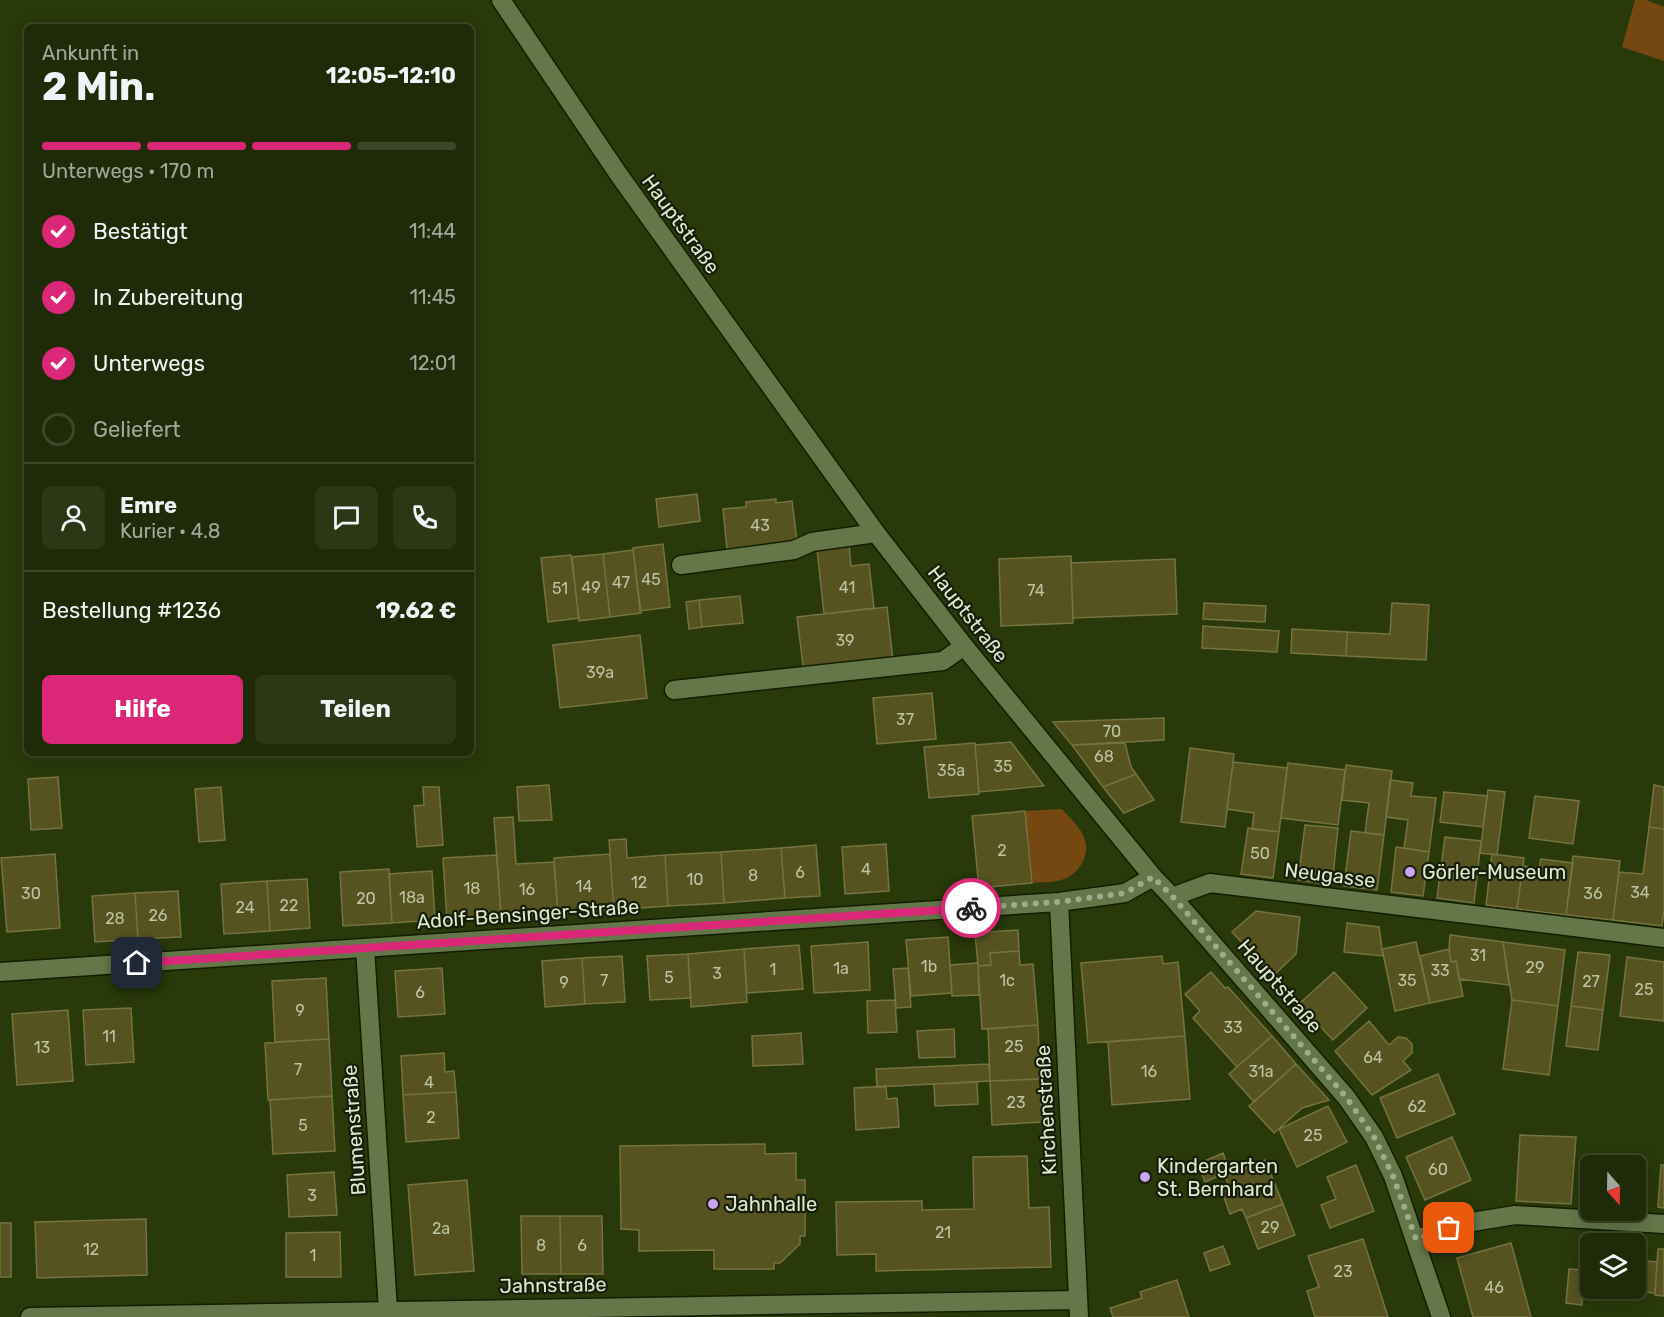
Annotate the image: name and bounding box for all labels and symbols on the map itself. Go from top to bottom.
street label: Hauptstraße [637,170,725,278]
house number: 43 [750,516,770,535]
street label: Hauptstraße [923,561,1013,667]
house number: 45 [641,570,661,589]
house number: 47 [612,573,630,592]
house number: 49 [581,578,601,597]
house number: 41 [839,578,855,597]
house number: 51 [552,579,568,598]
house number: 74 [1027,581,1045,600]
house number: 39 [835,631,855,650]
house number: 39a [586,663,614,682]
house number: 37 [896,710,914,729]
house number: 70 [1103,722,1121,741]
house number: 68 [1094,747,1114,766]
house number: 35 [993,757,1013,776]
house number: 35a [937,761,965,780]
house number: 2 [997,841,1007,860]
house number: 50 [1250,844,1270,863]
street label: Neugasse [1283,857,1377,893]
house number: 4 [861,860,871,879]
place label: Görler-Museum [1422,860,1566,884]
house number: 6 [795,863,805,882]
marker: Görler-Museum [1403,865,1417,879]
house number: 8 [748,866,758,885]
house number: 10 [686,870,704,889]
house number: 12 [631,873,647,892]
house number: 14 [576,877,592,896]
courier [941,878,1001,938]
house number: 18 [463,879,481,898]
house number: 16 [519,880,536,899]
house number: 34 [1630,883,1650,902]
house number: 30 [21,884,41,903]
house number: 36 [1583,884,1603,903]
house number: 18a [399,888,425,907]
house number: 20 [356,889,376,908]
street label: Adolf-Bensinger-Straße [416,894,640,934]
house number: 22 [280,896,298,915]
house number: 24 [235,898,255,917]
house number: 26 [148,906,168,925]
house number: 28 [105,909,125,928]
street label: Hauptstraße [1233,934,1327,1038]
pin [111,937,162,988]
house number: 31 [1470,946,1486,965]
house number: 1b [921,957,937,976]
house number: 29 [1526,958,1544,977]
house number: 1a [833,959,849,978]
house number: 1 [770,960,776,979]
house number: 33 [1430,961,1450,980]
house number: 3 [712,964,722,983]
house number: 5 [664,968,674,987]
house number: 7 [600,971,608,990]
house number: 1c [999,971,1015,990]
house number: 35 [1397,971,1417,990]
house number: 27 [1582,972,1600,991]
house number: 9 [559,973,569,992]
house number: 25 [1635,980,1653,999]
house number: 6 [415,983,425,1002]
house number: 9 [295,1001,305,1020]
house number: 33 [1223,1018,1243,1037]
house number: 11 [102,1027,116,1046]
house number: 25 [1005,1037,1023,1056]
house number: 13 [34,1038,50,1057]
street label: Kirchenstraße [1031,1044,1061,1176]
house number: 64 [1363,1048,1383,1067]
house number: 7 [294,1060,302,1079]
house number: 16 [1141,1062,1158,1081]
house number: 31a [1248,1062,1274,1081]
street label: Blumenstraße [337,1064,371,1196]
house number: 4 [424,1073,434,1092]
house number: 23 [1006,1093,1026,1112]
house number: 62 [1407,1097,1427,1116]
house number: 2 [426,1108,436,1127]
house number: 5 [298,1116,308,1135]
house number: 25 [1304,1126,1322,1145]
place label: Kindergarten St. Bernhard [1157,1154,1278,1201]
north arrow [1580,1155,1646,1221]
house number: 60 [1428,1160,1448,1179]
marker: Kindergarten St. Bernhard [1138,1170,1152,1184]
house number: 3 [307,1186,317,1205]
place label: Jahnhalle [725,1192,817,1216]
marker: Jahnhalle [706,1197,720,1211]
pin [1423,1202,1474,1253]
house number: 29 [1261,1218,1279,1237]
house number: 2a [432,1219,450,1238]
house number: 21 [935,1223,951,1242]
house number: 8 [536,1236,546,1255]
house number: 6 [577,1236,587,1255]
house number: 12 [83,1240,99,1259]
house number: 1 [310,1246,316,1265]
house number: 23 [1333,1262,1353,1281]
street label: Jahnstraße [499,1272,607,1298]
house number: 46 [1484,1278,1504,1297]

